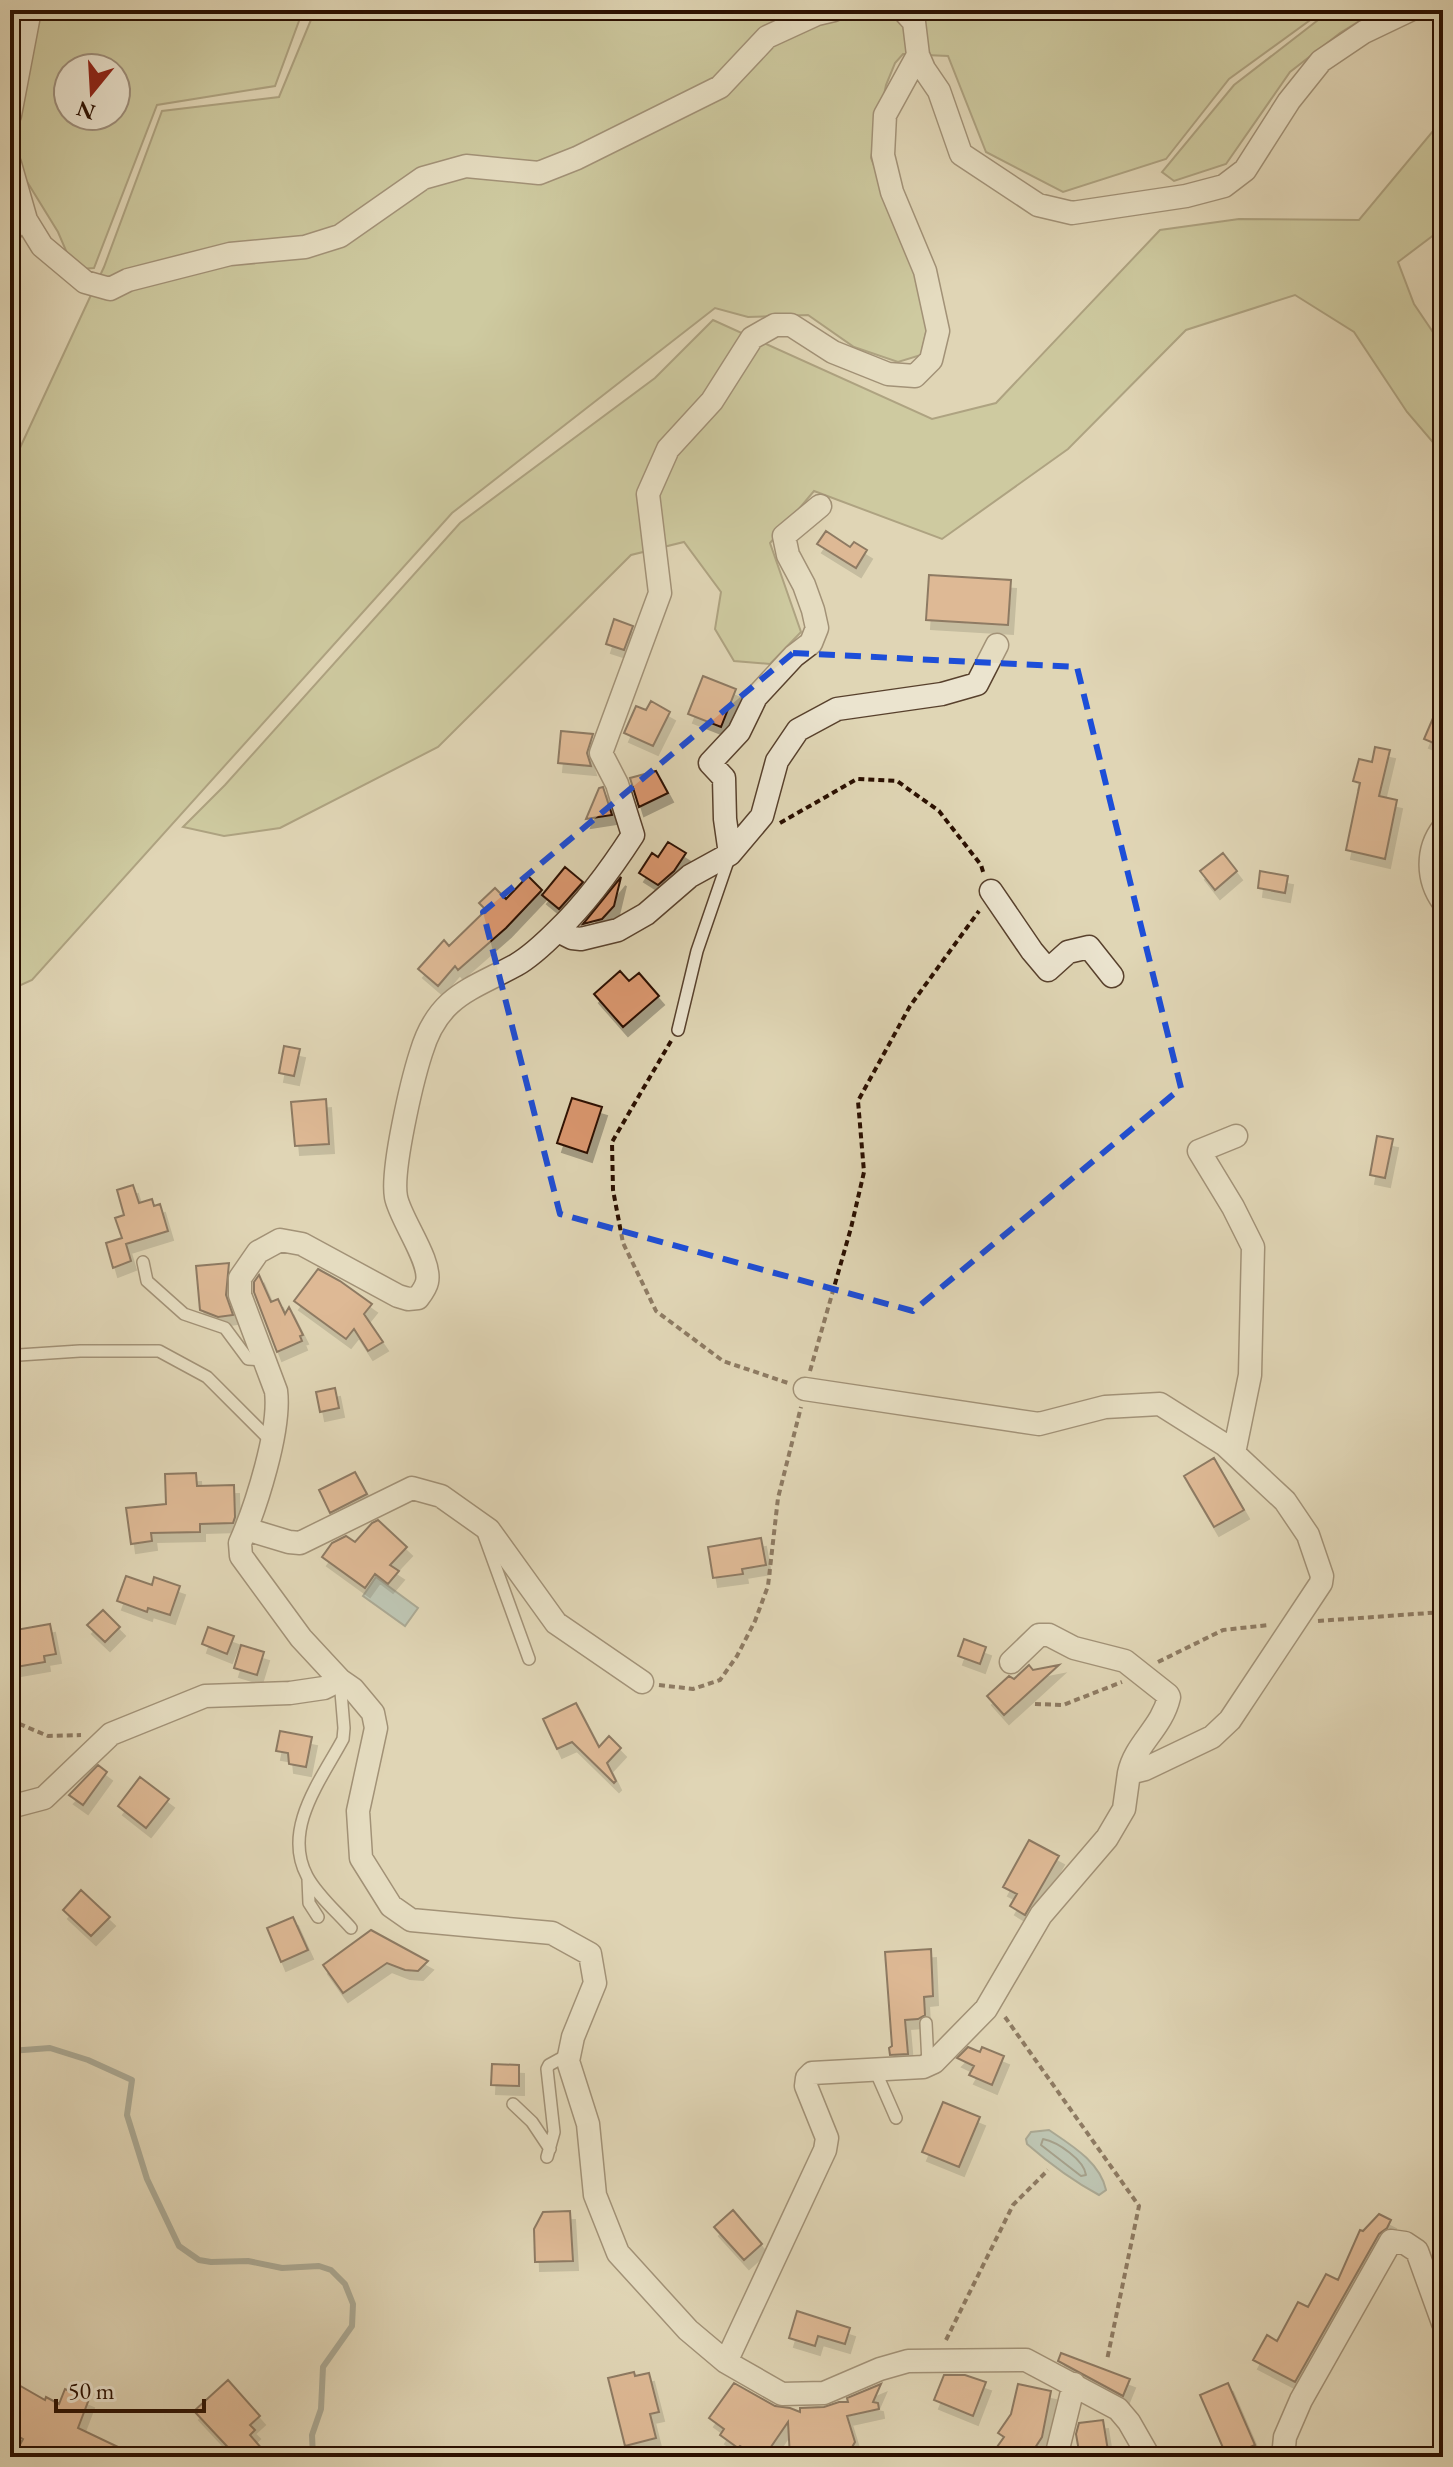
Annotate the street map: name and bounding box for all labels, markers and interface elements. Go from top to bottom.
north arrow [52,52,132,132]
text: N [73,94,99,127]
scale bar [56,2363,204,2413]
text: 50 m [68,2375,115,2406]

